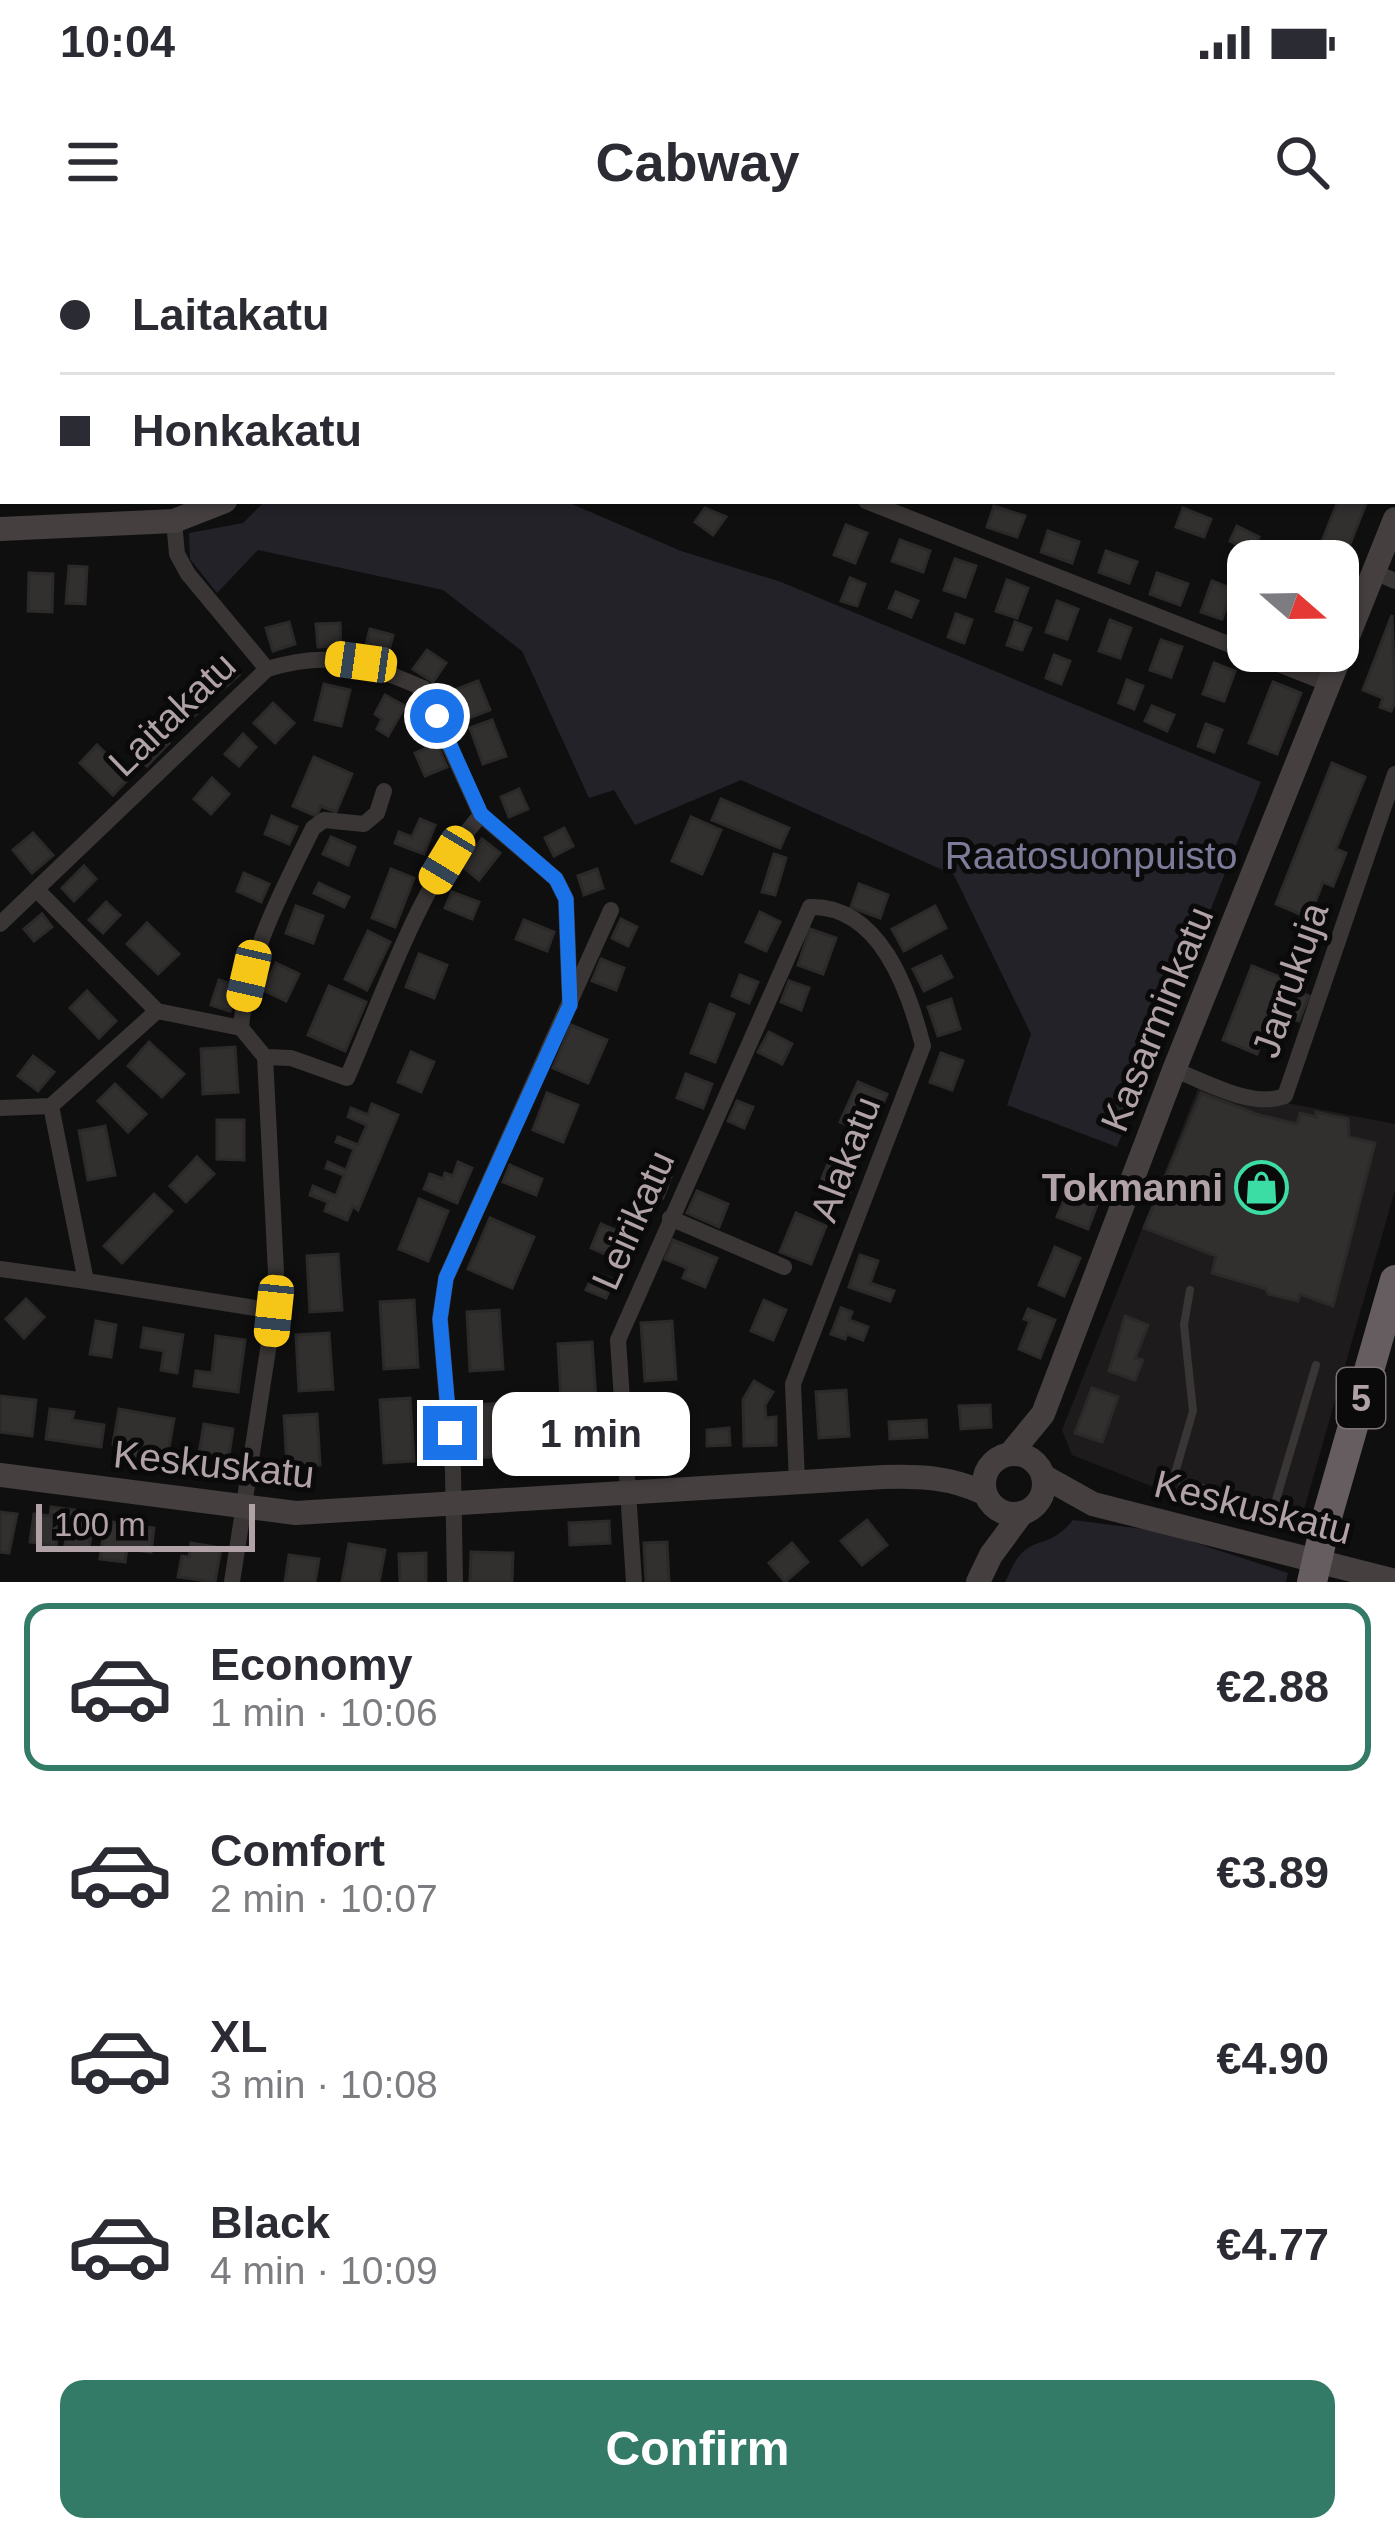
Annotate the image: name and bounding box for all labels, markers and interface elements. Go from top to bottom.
text: 10:04 [60,16,175,67]
icon: menu [60,129,126,195]
icon: search [1269,129,1335,195]
text: Cabway [595,132,800,192]
text: Laitakatu [132,289,330,340]
text: Honkakatu [132,405,362,456]
north arrow [1227,540,1359,672]
map controls [1227,540,1359,672]
car [323,639,399,685]
street label: Laitakatu [100,644,244,784]
route start [410,689,464,743]
car [413,820,481,900]
park label: Raatosuonpuisto [945,834,1237,877]
street label: Jarrukuja [1244,897,1337,1063]
street label: Kasarminkatu [1092,900,1222,1138]
car [223,937,275,1015]
street label: Alakatu [802,1091,888,1227]
street label: Leirikatu [583,1144,683,1296]
shop icon: Tokmanni [1234,1159,1290,1215]
place label: Tokmanni [1042,1166,1223,1209]
car [252,1273,296,1349]
road number: 5 [1337,1368,1385,1428]
callout: 1 min [492,1391,690,1475]
route end [423,1406,477,1460]
text: 1 min [540,1412,642,1455]
street label: Keskuskatu [112,1432,316,1496]
street label: Keskuskatu [1150,1462,1356,1552]
scale bar [36,1498,255,1551]
text: 100 m [54,1506,146,1543]
icon: car [66,1633,174,1741]
text: Economy [210,1639,413,1690]
text: €2.88 [1216,1661,1329,1712]
text: 1 min · 10:06 [210,1691,438,1734]
icon: car [66,1819,174,1927]
text: Comfort [210,1825,385,1876]
text: €3.89 [1216,1847,1329,1898]
text: 2 min · 10:07 [210,1877,438,1920]
icon: car [66,2005,174,2113]
text: XL [210,2011,268,2062]
text: €4.90 [1216,2033,1329,2084]
text: 3 min · 10:08 [210,2063,438,2106]
icon: car [66,2191,174,2299]
text: Black [210,2197,330,2248]
text: €4.77 [1216,2219,1329,2270]
text: 4 min · 10:09 [210,2249,438,2292]
button: Confirm [60,2380,1335,2518]

